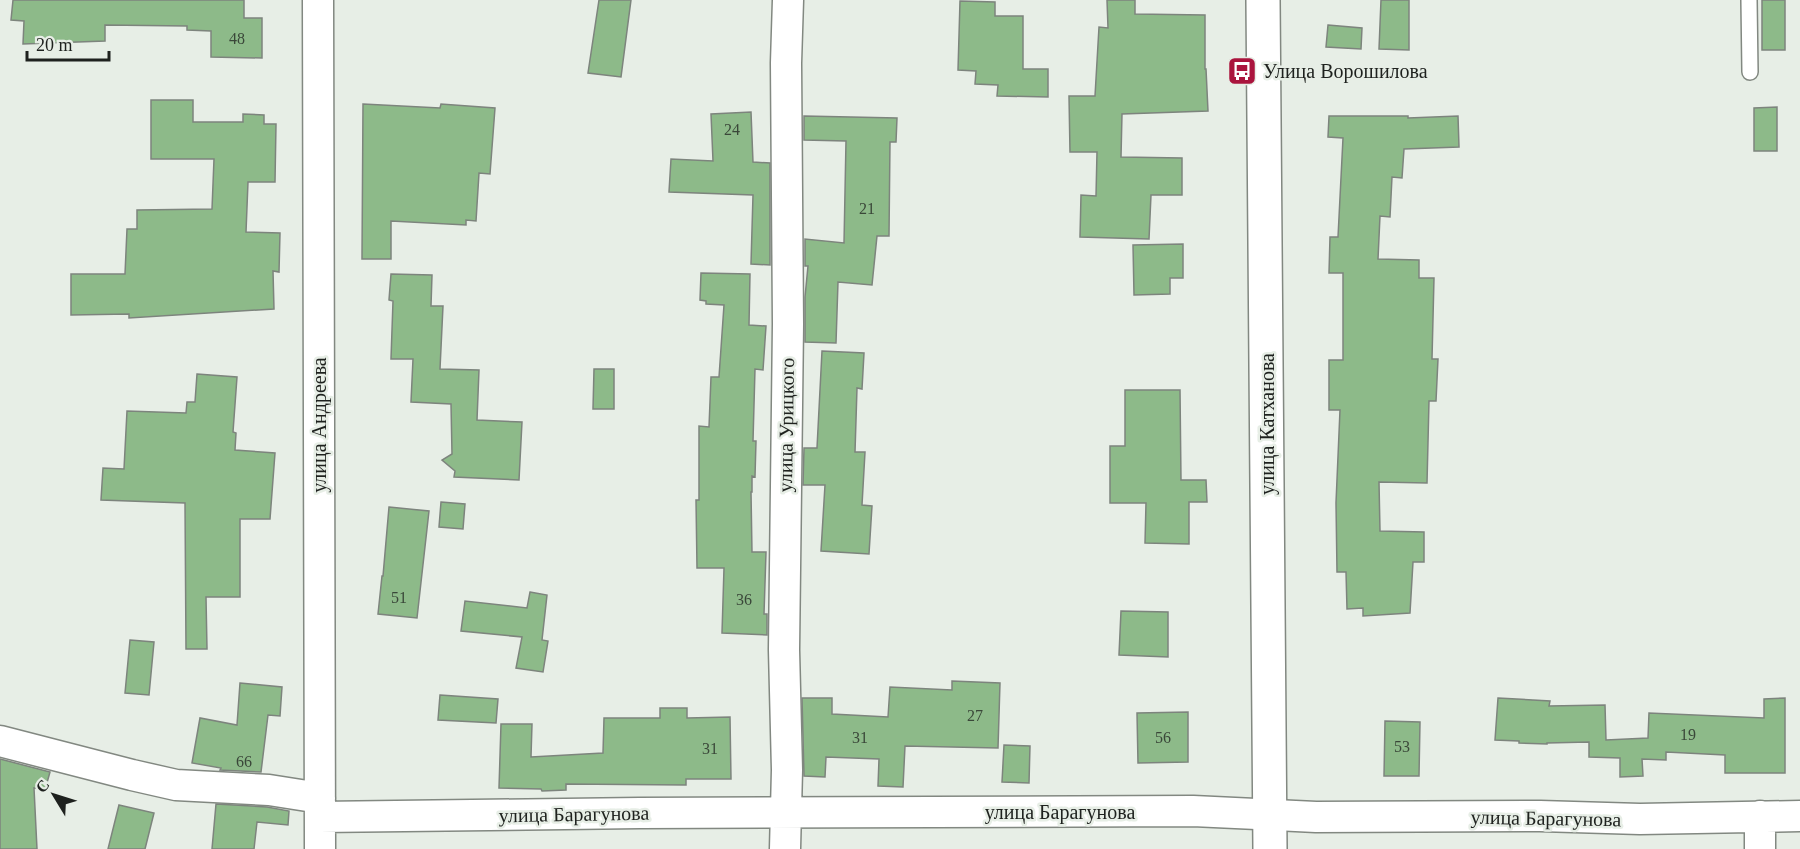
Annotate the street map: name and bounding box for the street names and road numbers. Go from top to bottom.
street label: улица Катханова [1256,353,1279,495]
street label: улица Андреева [308,357,331,493]
street label: улица Урицкого [774,358,799,493]
street label: улица Барагунова [985,801,1135,824]
street label: улица Барагунова [499,802,650,827]
street label: улица Барагунова [1471,806,1622,831]

